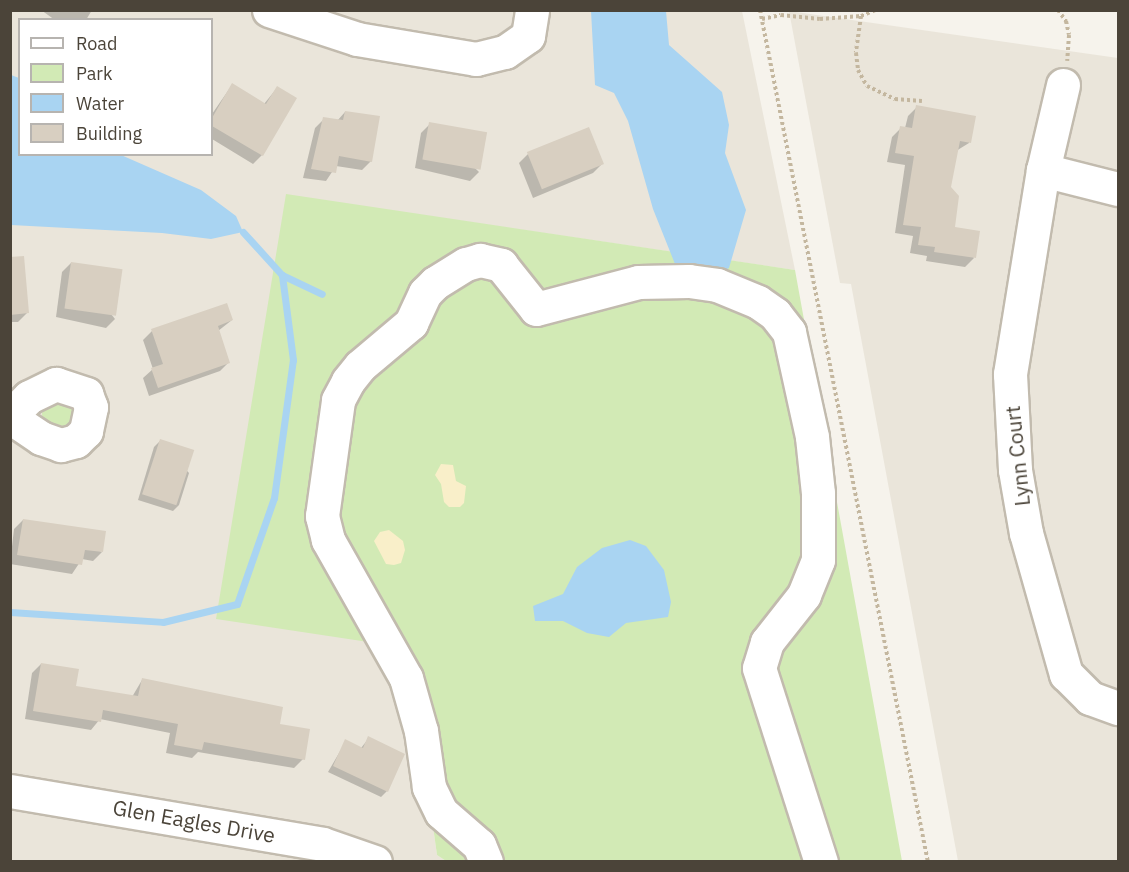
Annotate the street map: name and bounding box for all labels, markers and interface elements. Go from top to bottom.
legend [18,18,213,156]
text: Road [76,32,117,55]
text: Park [76,62,112,85]
text: Water [76,92,124,115]
text: Building [76,122,142,145]
street label: Lynn Court [999,405,1035,507]
street label: Glen Eagles Drive [111,794,277,848]

